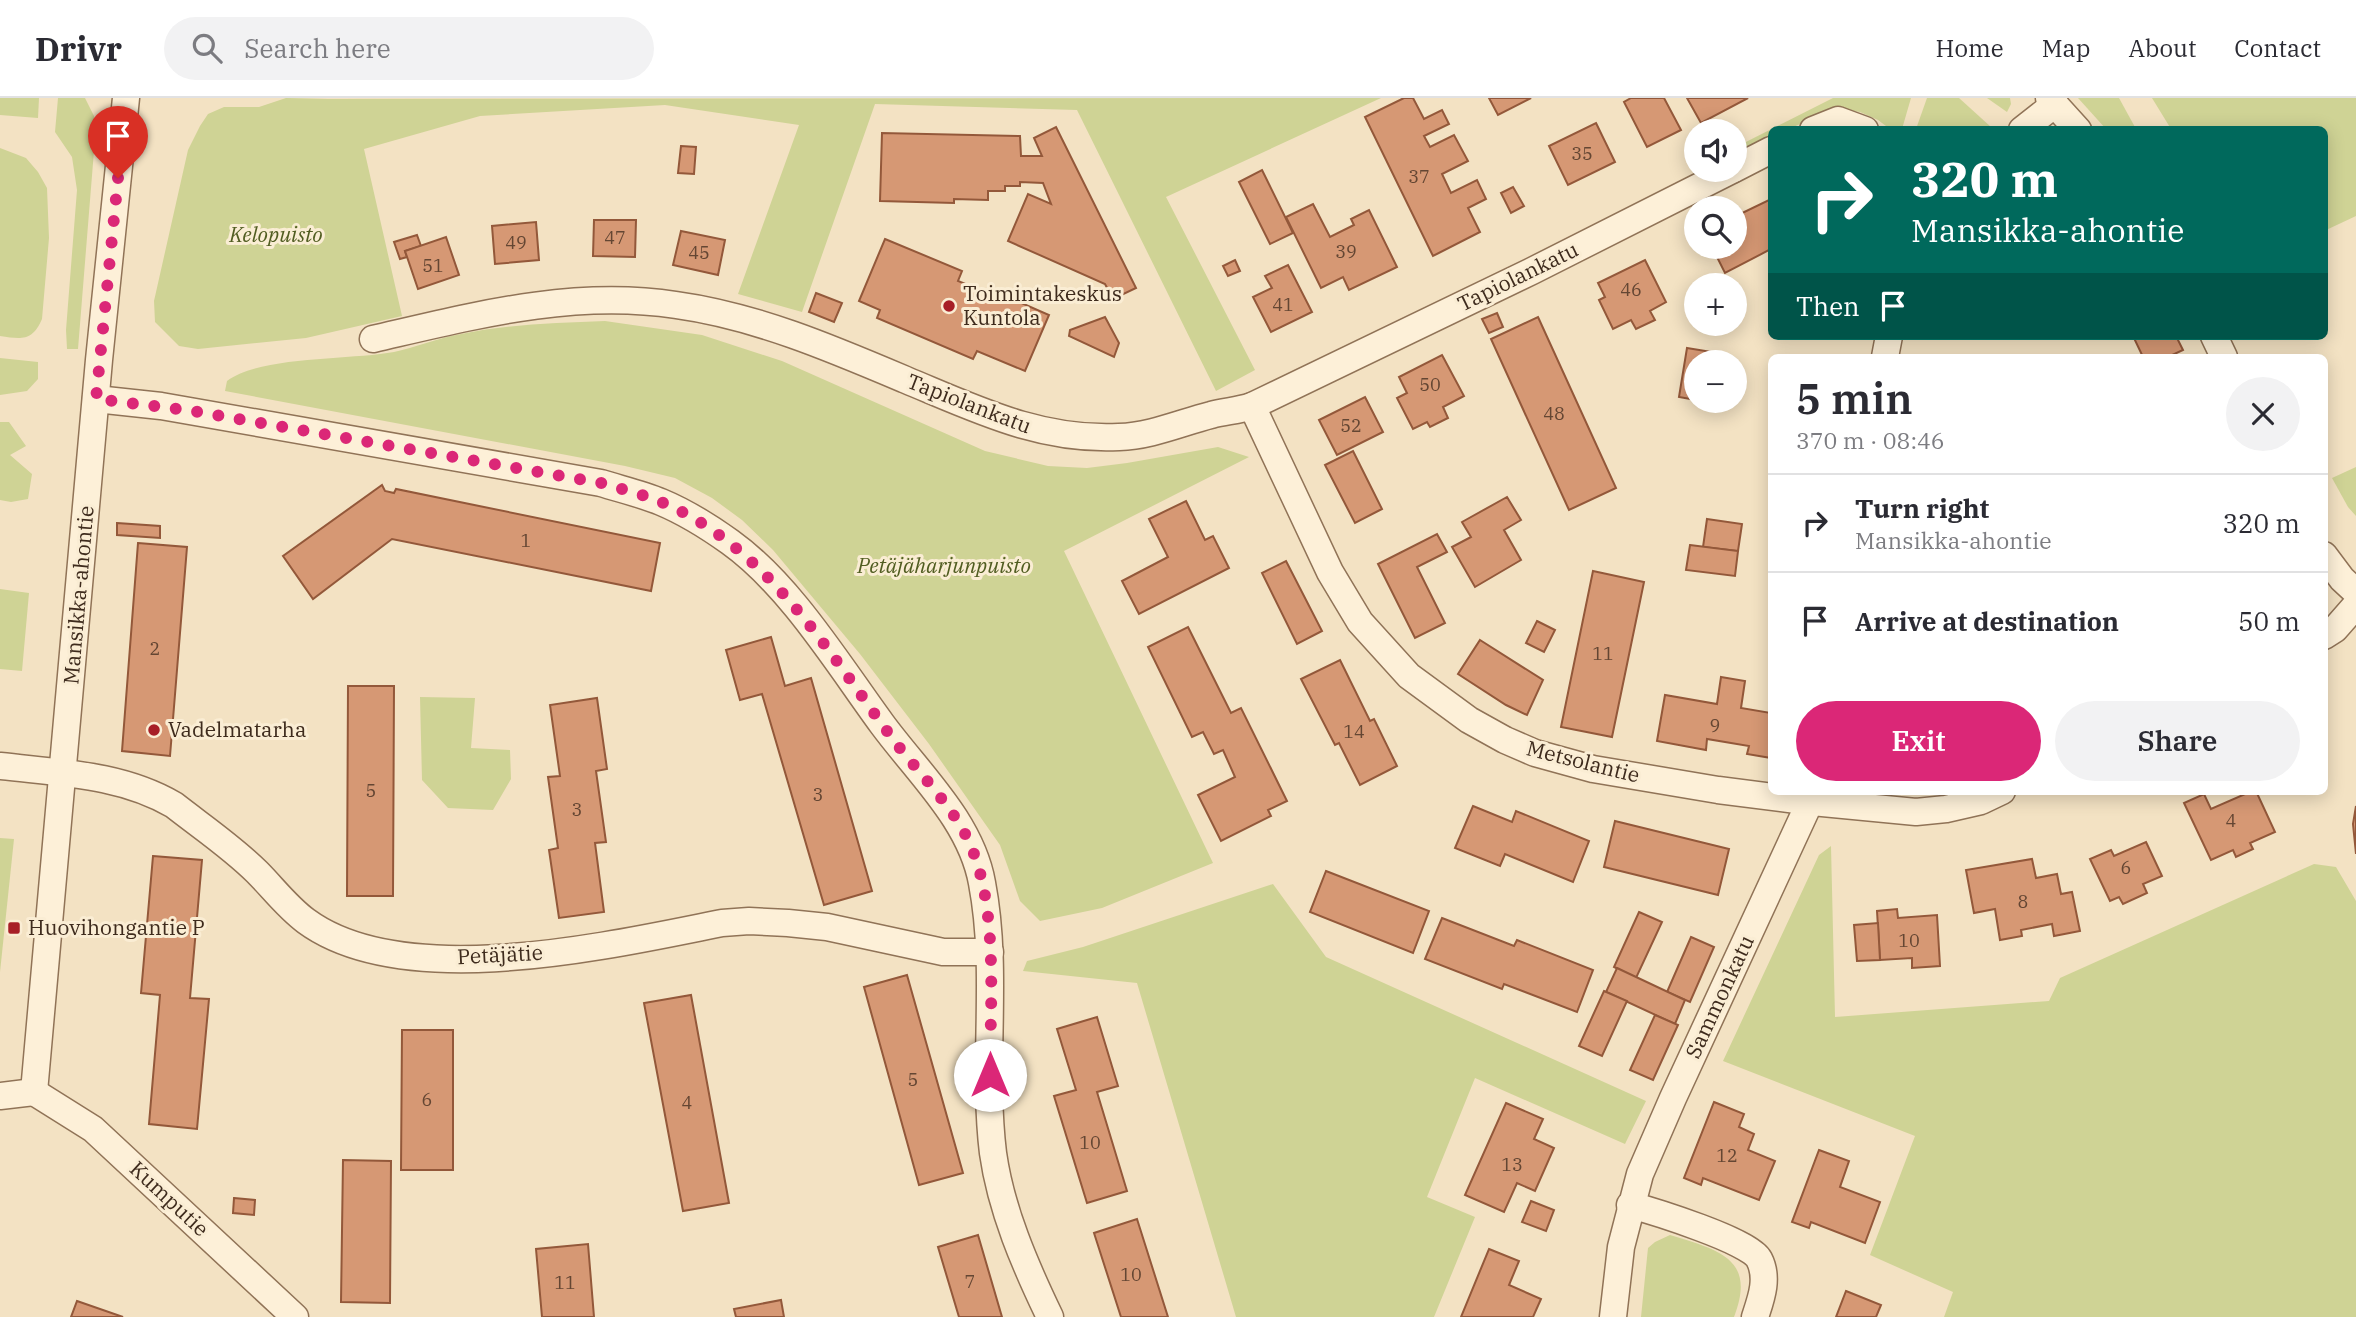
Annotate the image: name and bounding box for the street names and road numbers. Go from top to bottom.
street label: Tapiolankatu [1453,235,1582,317]
street label: Tapiolankatu [903,367,1035,440]
street label: Mansikka-ahontie [56,504,100,686]
street label: Metsolantie [1524,733,1643,789]
street label: Sammonkatu [1678,930,1760,1063]
street label: Petäjätie [456,938,543,970]
street label: Kumputie [124,1154,215,1242]

